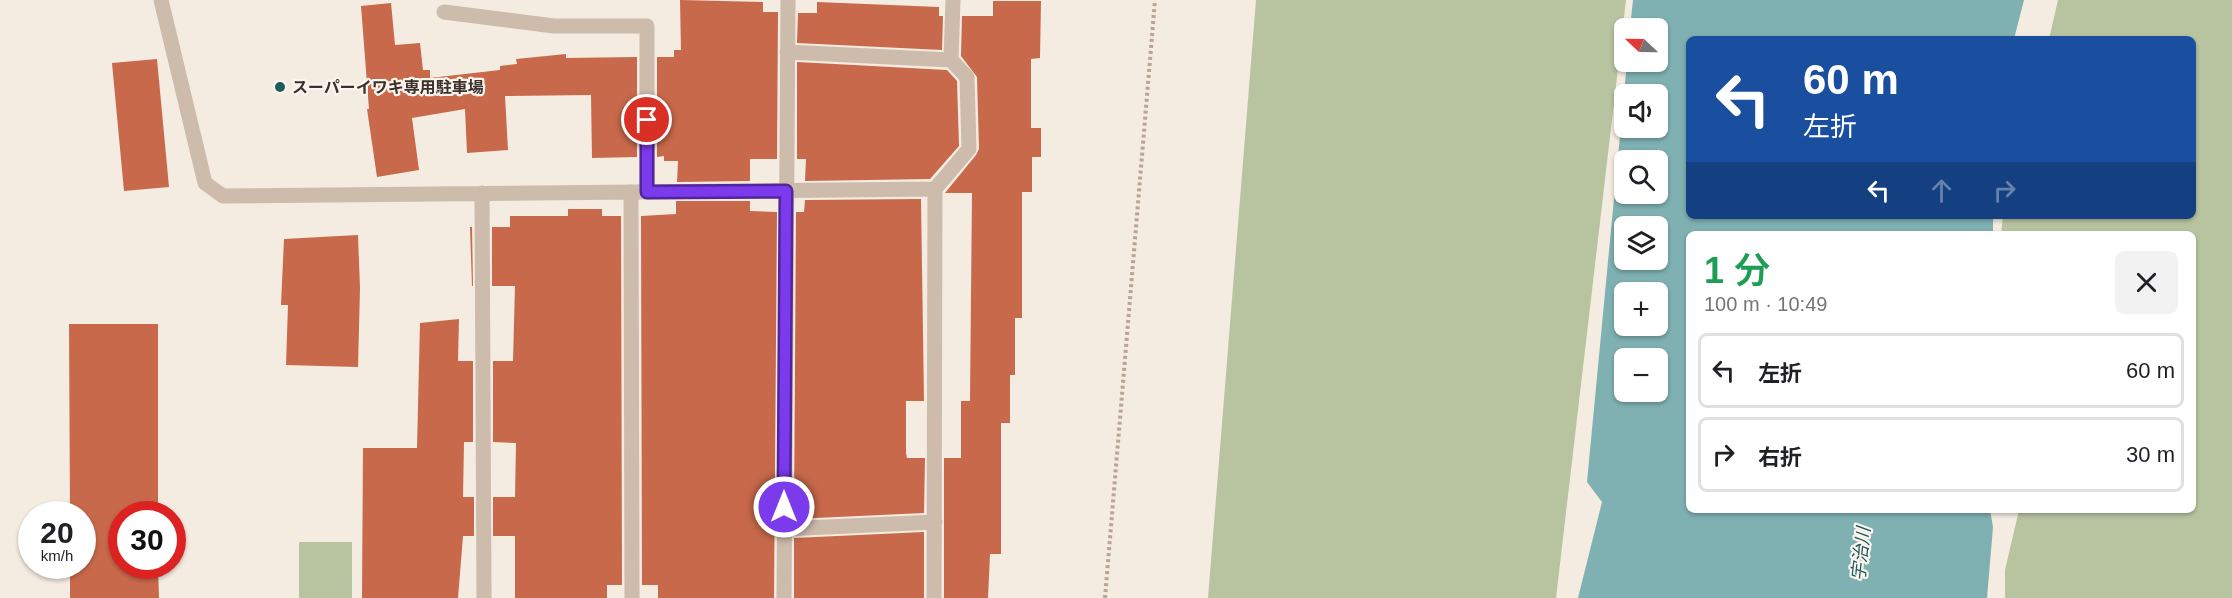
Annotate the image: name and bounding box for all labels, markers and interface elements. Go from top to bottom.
north arrow [1614,18,1668,72]
map controls [1614,18,1668,402]
text: 60 m [1803,56,1899,103]
icon: left [1704,60,1782,138]
place label: スーパーイワキ専用駐車場 [292,79,484,96]
marker: スーパーイワキ専用駐車場 [273,80,287,94]
button: sound [1614,84,1668,138]
pin [621,94,672,145]
icon: arrive [630,103,663,136]
text: 左折 [1803,112,1857,142]
button: search [1614,150,1668,204]
icon: left [1862,174,1895,207]
icon: ahead [1925,174,1958,207]
icon: right [1988,174,2021,207]
button: layers [1614,216,1668,270]
text: 1 分 [1704,250,1770,291]
button: close [2115,251,2178,314]
button: + [1614,282,1668,336]
text: 100 m · 10:49 [1704,293,1827,315]
button: − [1614,348,1668,402]
icon: left [1707,354,1740,387]
text: 60 m [2126,358,2175,383]
text: 左折 [1758,361,1802,386]
icon: right [1707,438,1740,471]
text: 30 m [2126,442,2175,467]
text: 右折 [1758,445,1802,470]
position arrow [752,475,816,539]
speed limit sign: 30 [108,501,186,579]
text: 20 [40,516,74,549]
water label: 宇治川 [1848,524,1874,582]
text: km/h [41,547,73,564]

